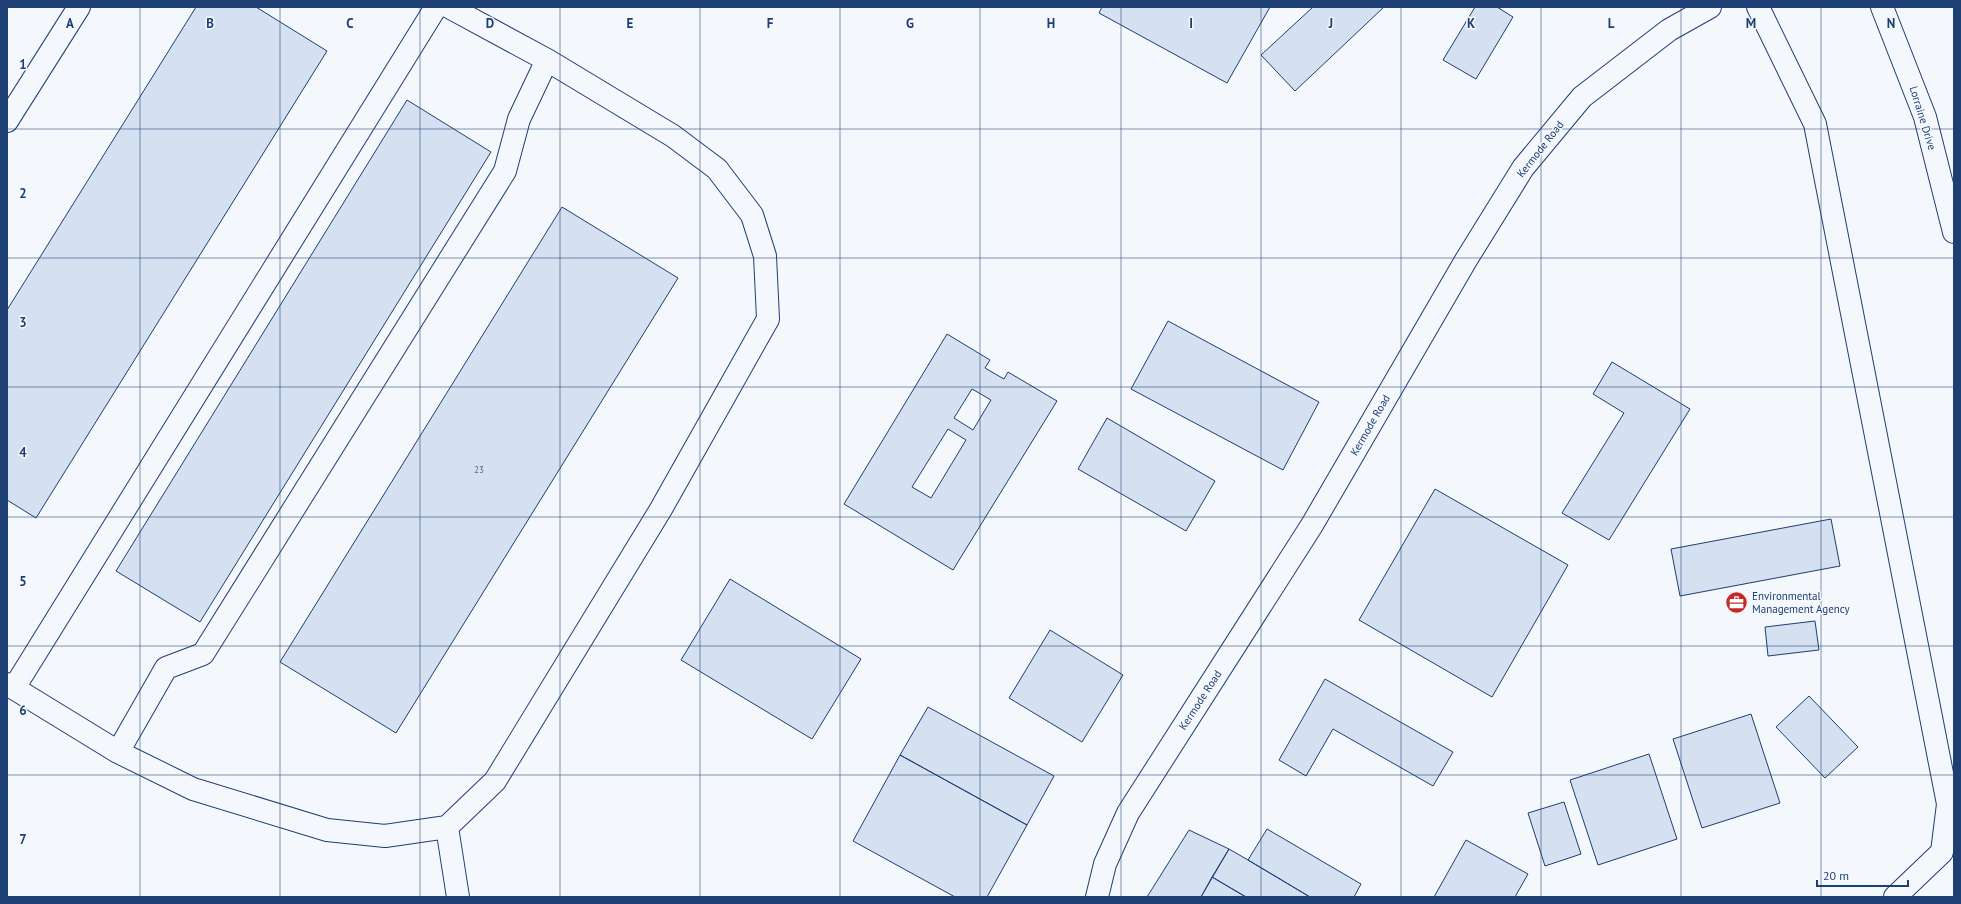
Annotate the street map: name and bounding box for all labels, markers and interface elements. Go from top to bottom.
text: A [66,15,74,32]
text: B [206,15,214,32]
text: C [346,15,354,32]
text: D [486,15,494,32]
text: E [627,15,634,32]
text: F [767,15,774,32]
text: G [906,15,914,32]
text: H [1047,15,1055,32]
text: I [1189,15,1193,32]
text: J [1328,15,1333,32]
text: K [1467,15,1475,32]
text: L [1608,15,1615,32]
text: M [1746,15,1756,32]
text: N [1887,15,1895,32]
text: 1 [19,56,27,73]
street label: Lorraine Drive [1907,84,1939,152]
street label: Kermode Road [1514,118,1567,180]
text: 2 [19,185,27,202]
text: 3 [19,314,27,331]
street label: Kermode Road [1347,392,1393,458]
text: 4 [19,444,27,461]
house number: 23 [474,464,484,475]
text: 5 [19,573,27,590]
office icon: Environmental Management Agency [1724,589,1750,615]
place label: Environmental Management Agency [1752,589,1851,616]
street label: Kermode Road [1176,668,1224,732]
text: 6 [19,702,27,719]
text: 7 [19,831,27,848]
scale bar [1817,862,1908,888]
text: 20 m [1823,868,1849,883]

